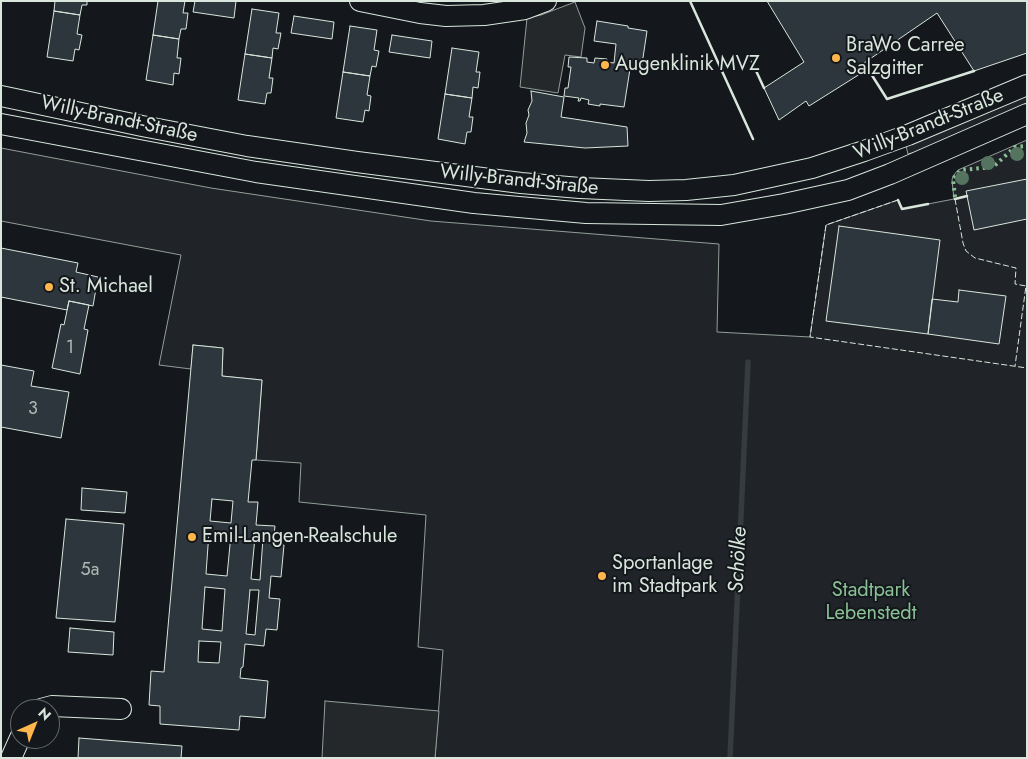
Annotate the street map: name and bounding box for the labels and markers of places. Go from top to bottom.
place label: BraWo Carree Salzgitter [846,34,964,81]
marker: BraWo Carree Salzgitter [830,52,842,64]
place label: Augenklinik MVZ [615,53,760,77]
marker: Augenklinik MVZ [599,59,611,71]
place label: St. Michael [59,275,153,299]
marker: St. Michael [43,281,55,293]
place label: Emil-Langen-Realschule [202,525,397,549]
marker: Emil-Langen-Realschule [186,531,198,543]
place label: Sportanlage im Stadtpark [612,552,717,599]
marker: Sportanlage im Stadtpark [596,570,608,582]

